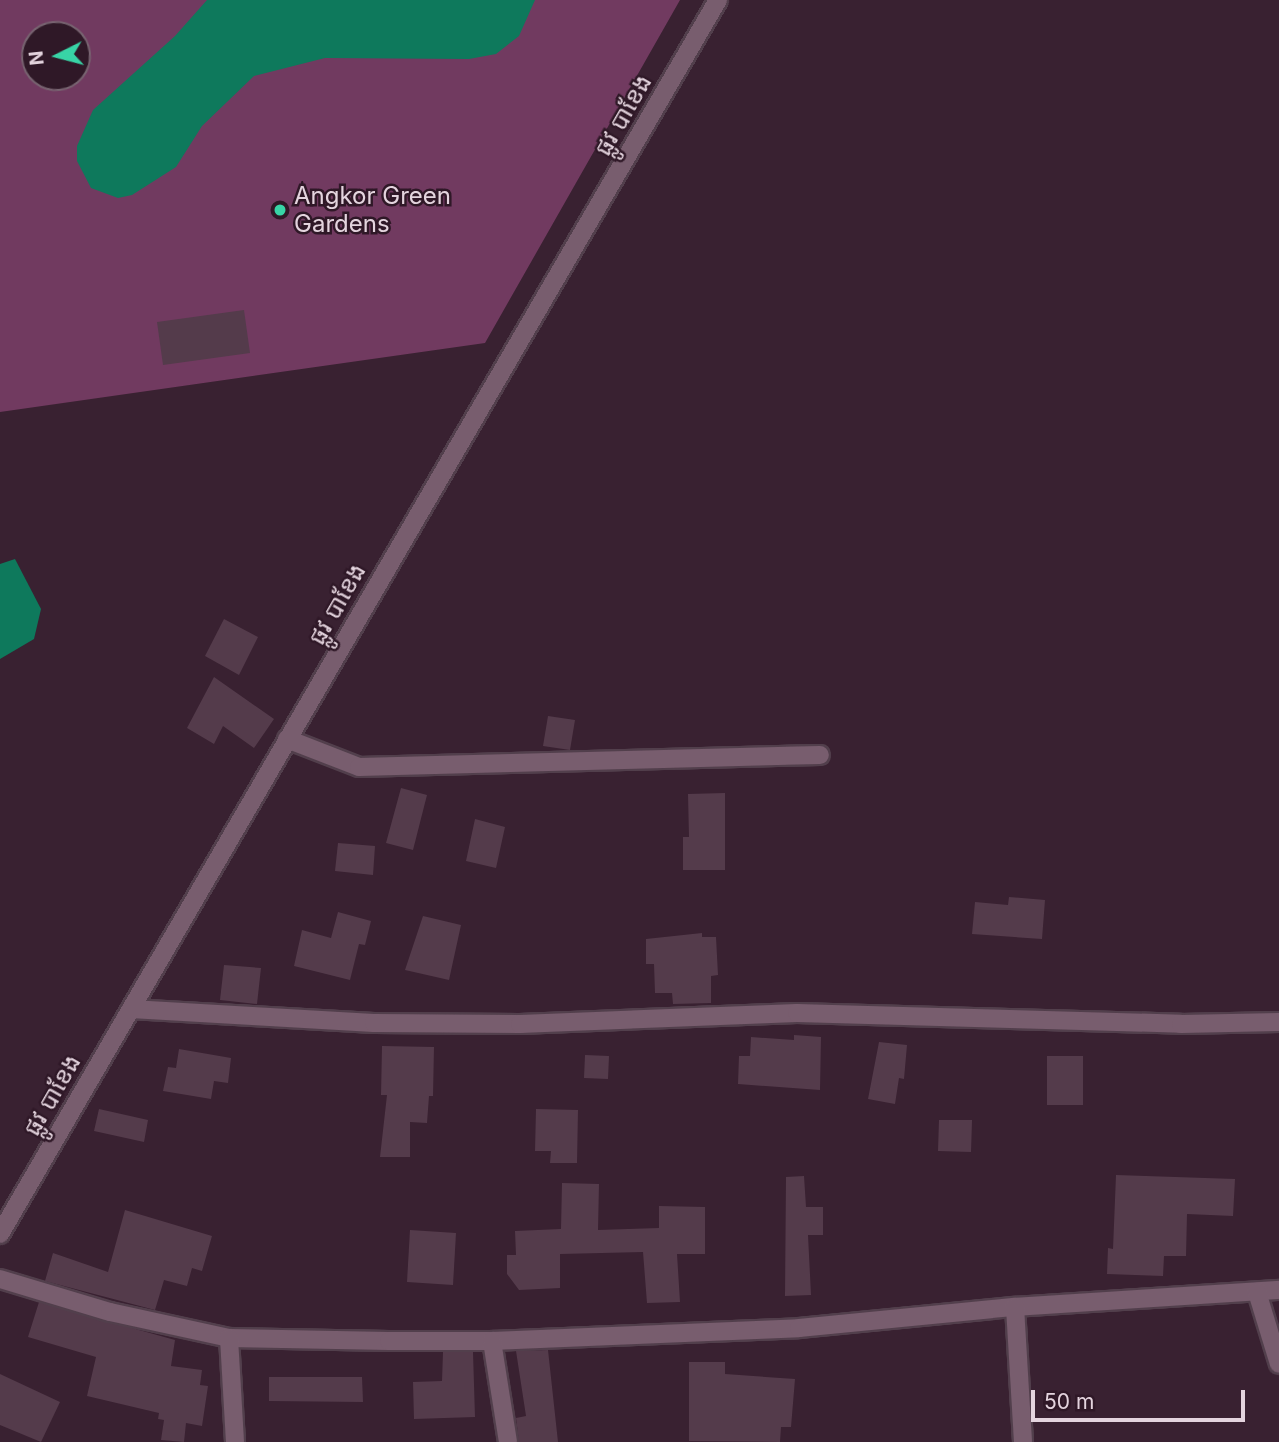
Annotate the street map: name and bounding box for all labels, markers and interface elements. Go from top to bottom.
north arrow [21,21,91,91]
text: N [24,50,49,66]
street label: ផ្លូវ បាខែង [588,69,658,161]
place label: Angkor Green Gardens [294,182,451,238]
marker: Angkor Green Gardens [272,202,288,218]
street label: ផ្លូវ បាខែង [302,558,372,650]
street label: ផ្លូវ បាខែង [17,1049,87,1141]
scale bar [1034,1376,1248,1420]
text: 50 m [1044,1389,1094,1414]

